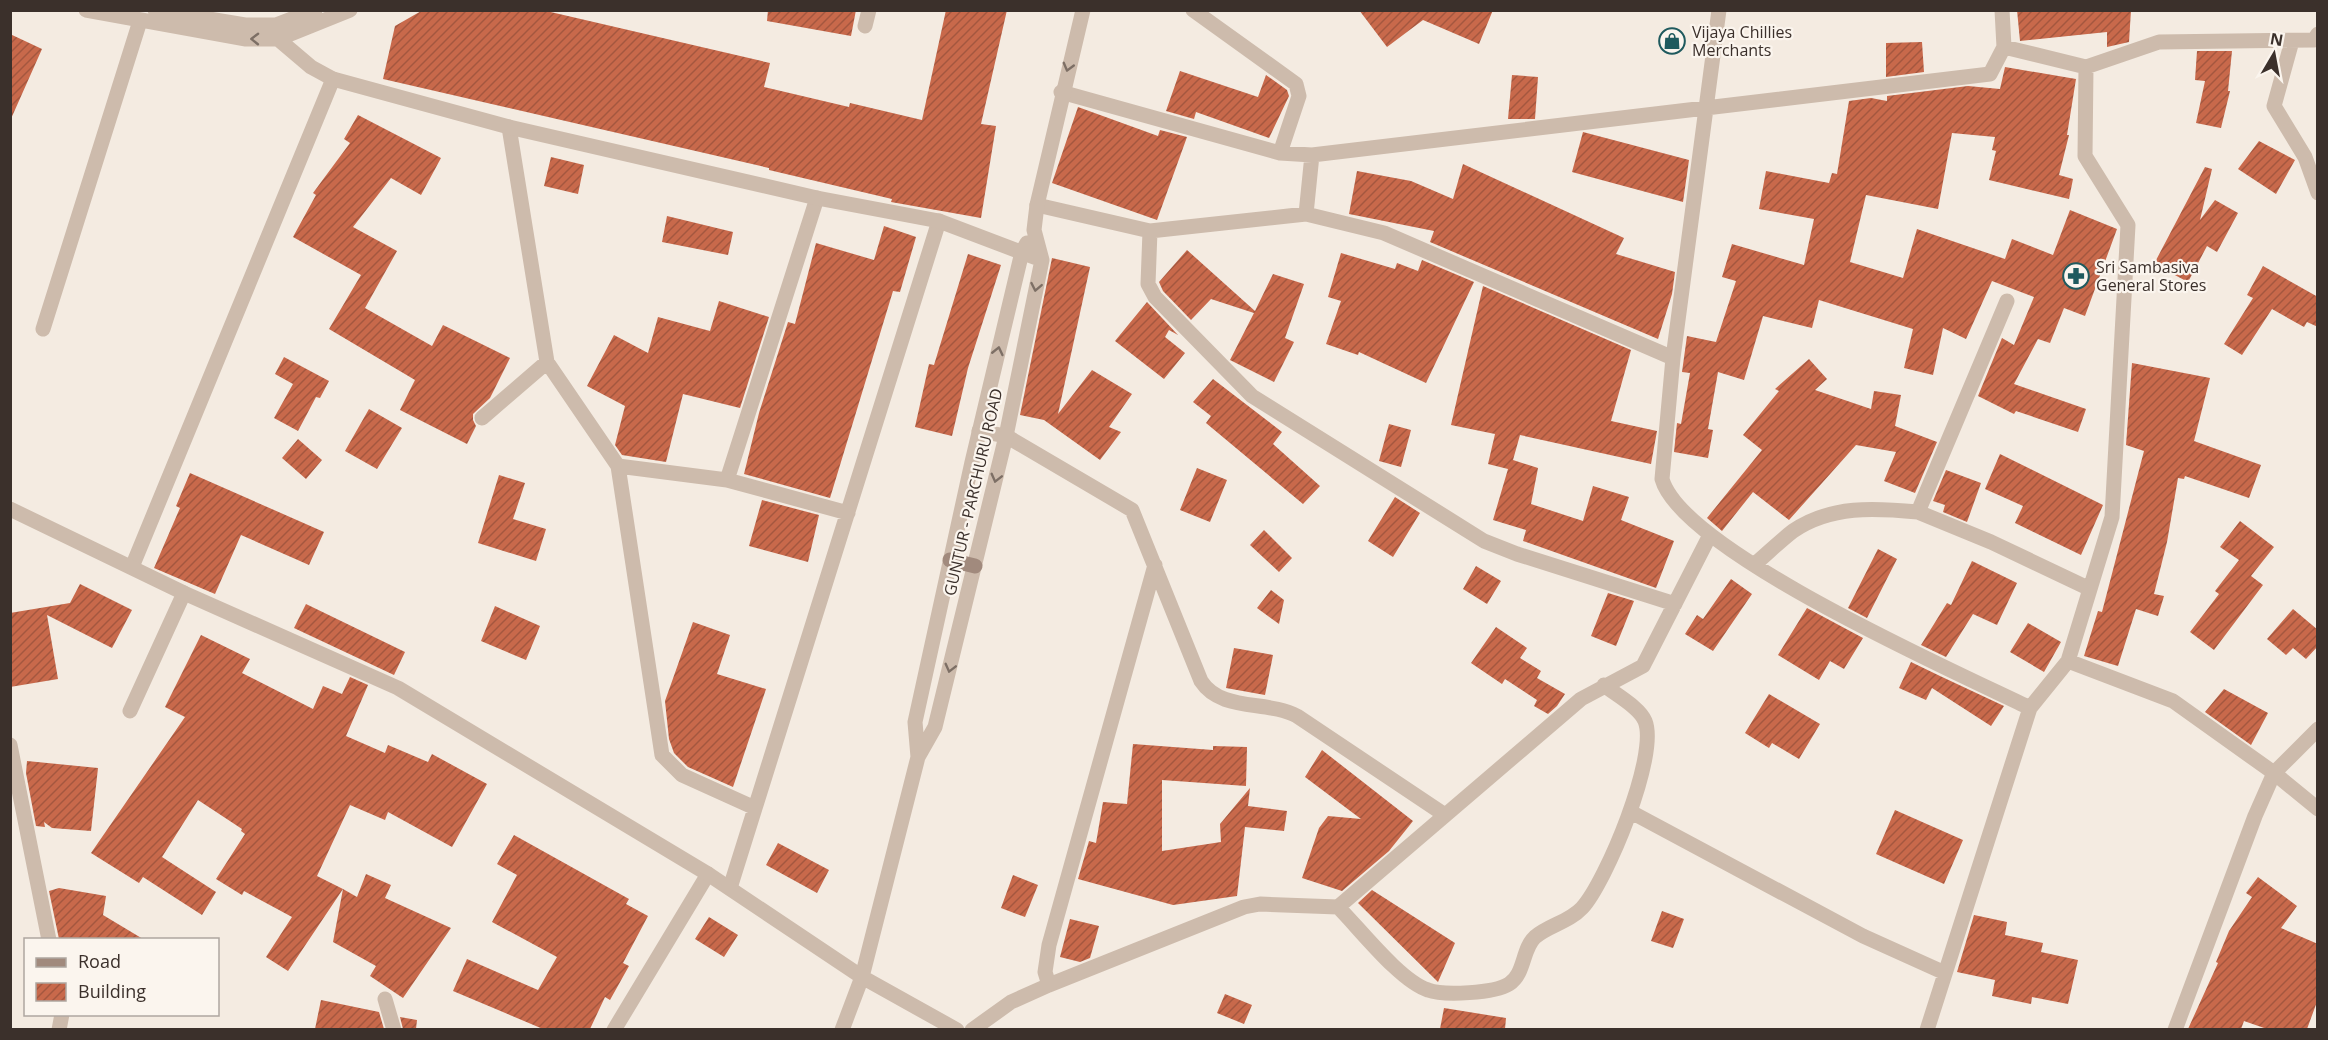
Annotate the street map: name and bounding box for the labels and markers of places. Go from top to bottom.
place label: Vijaya Chillies Merchants [1692,21,1792,61]
shop icon: Vijaya Chillies Merchants [1657,26,1687,56]
place label: Sri Sambasiva General Stores [2096,256,2206,296]
pharmacy icon: Sri Sambasiva General Stores [2061,261,2091,291]

